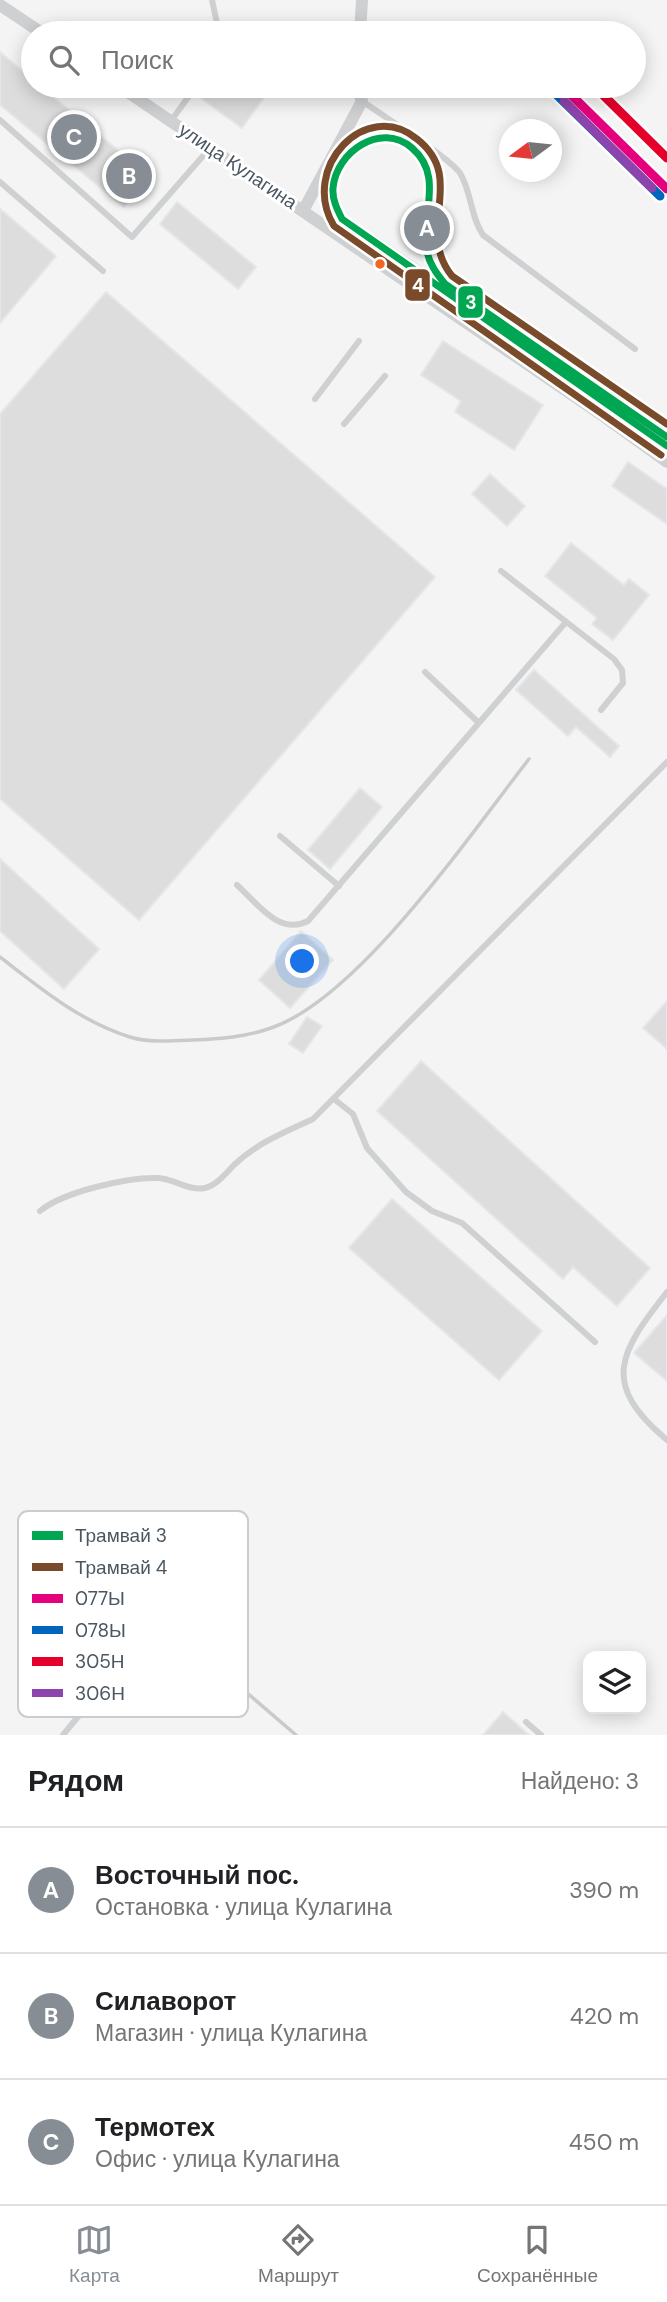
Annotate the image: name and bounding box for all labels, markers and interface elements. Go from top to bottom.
search box [21,21,646,98]
icon: search [45,41,83,79]
text: Поиск [101,43,173,77]
pin: C [51,111,97,163]
street label: улица Кулагина [174,117,302,215]
north arrow [499,119,562,182]
pin: B [106,150,152,202]
pin: A [404,202,450,254]
unlabelled marker [373,257,387,271]
line badge: 4 [404,268,431,302]
text: 4 [412,273,424,298]
line badge: 3 [457,285,484,319]
text: 3 [465,290,477,315]
your location [285,944,319,978]
legend [18,1511,248,1717]
text: Трамвай 3 [75,1523,167,1548]
text: Трамвай 4 [75,1555,167,1580]
text: 077Ы [75,1586,125,1611]
text: 078Ы [75,1618,126,1643]
text: 305Н [75,1649,125,1674]
map controls [583,1651,646,1714]
button: layers [583,1651,646,1714]
text: 306Н [75,1681,125,1706]
text: Рядом [28,1761,124,1800]
text: Найдено: 3 [521,1766,639,1796]
text: Восточный пос. [95,1858,299,1892]
text: A [43,1875,59,1905]
text: 390 m [569,1875,639,1905]
text: Остановка · улица Кулагина [95,1892,392,1922]
text: Силаворот [95,1984,236,2018]
text: B [44,2001,58,2031]
text: 420 m [570,2001,639,2031]
text: Магазин · улица Кулагина [95,2018,367,2048]
text: Термотех [95,2110,215,2144]
text: C [43,2127,59,2157]
text: 450 m [569,2127,639,2157]
text: Офис · улица Кулагина [95,2144,340,2174]
tab: Карта [69,2221,120,2288]
tab: Маршрут [258,2221,339,2288]
tab: Сохранённые [477,2221,598,2288]

